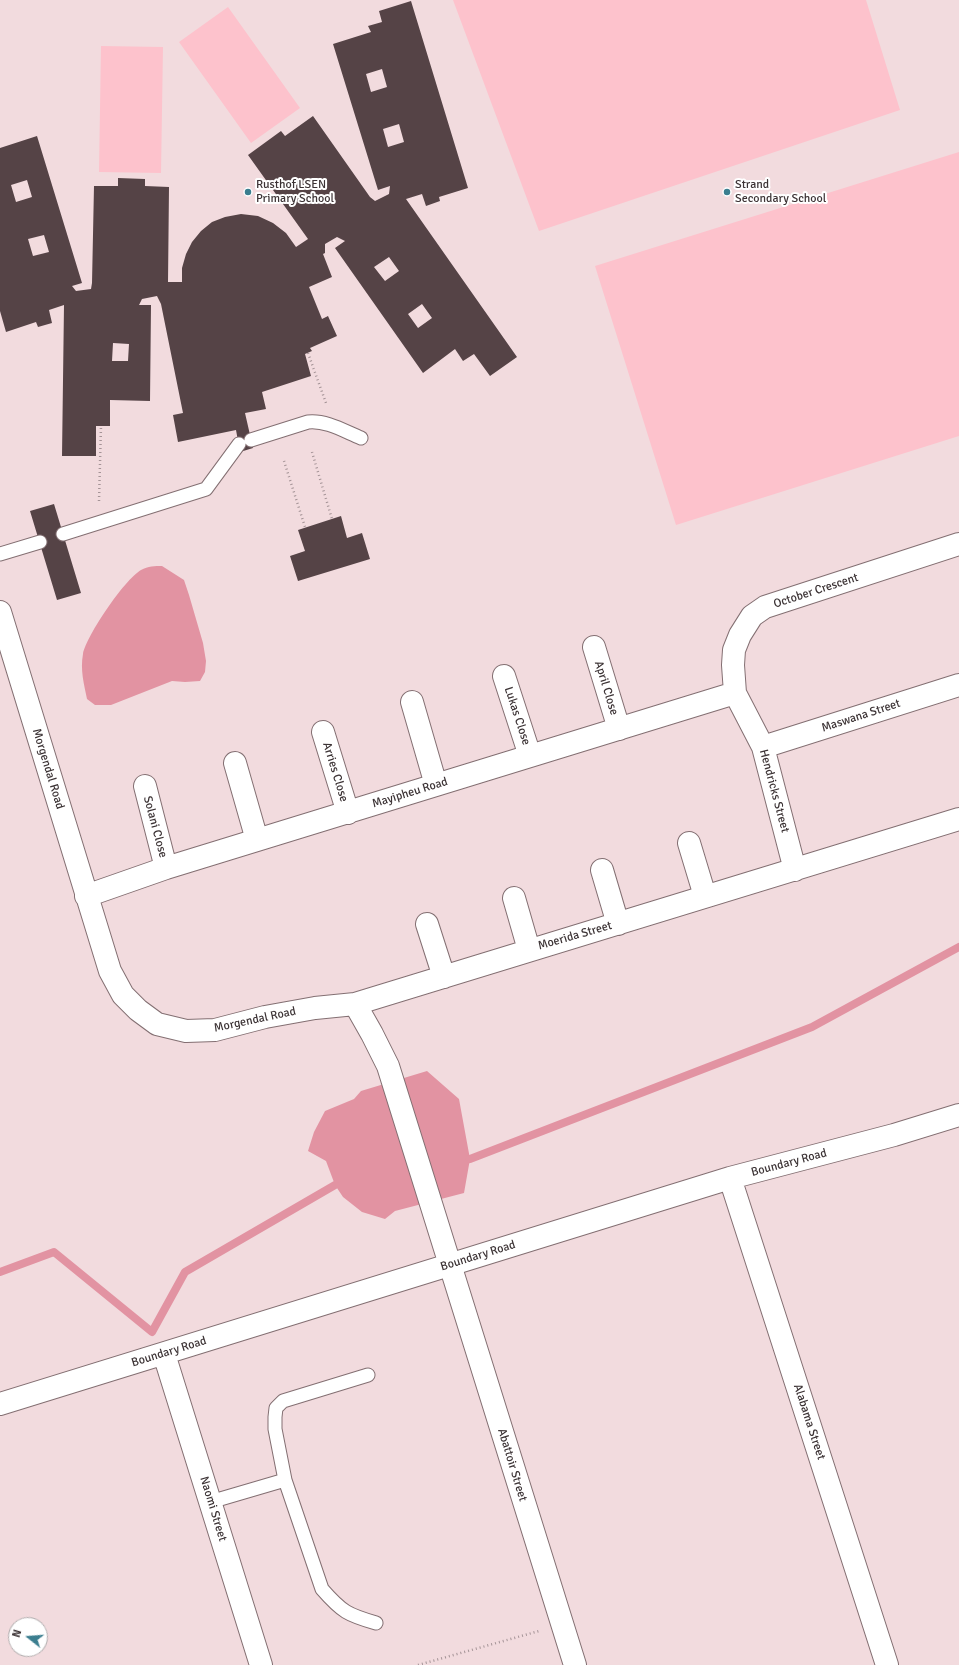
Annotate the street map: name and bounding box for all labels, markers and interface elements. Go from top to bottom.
place label: Rusthof LSEN Primary School [256,178,334,206]
place label: Strand Secondary School [735,178,826,206]
marker: Rusthof LSEN Primary School [243,187,253,197]
marker: Strand Secondary School [722,187,732,197]
street label: October Crescent [772,571,860,611]
street label: April Close [591,659,621,717]
street label: Lukas Close [501,685,533,747]
street label: Maswana Street [820,696,902,736]
street label: Morgendal Road [29,727,67,811]
street label: Arries Close [319,740,351,804]
street label: Hendricks Street [756,748,792,834]
street label: Mayipheu Road [370,775,450,811]
street label: Solani Close [140,795,170,859]
street label: Moerida Street [536,919,614,953]
street label: Morgendal Road [213,1004,297,1036]
street label: Boundary Road [750,1146,828,1180]
street label: Boundary Road [439,1238,517,1274]
street label: Boundary Road [130,1334,208,1370]
street label: Alabama Street [790,1382,828,1462]
street label: Abattoir Street [494,1427,530,1503]
street label: Naomi Street [196,1475,230,1543]
north arrow [8,1617,48,1657]
text: N [10,1628,24,1639]

